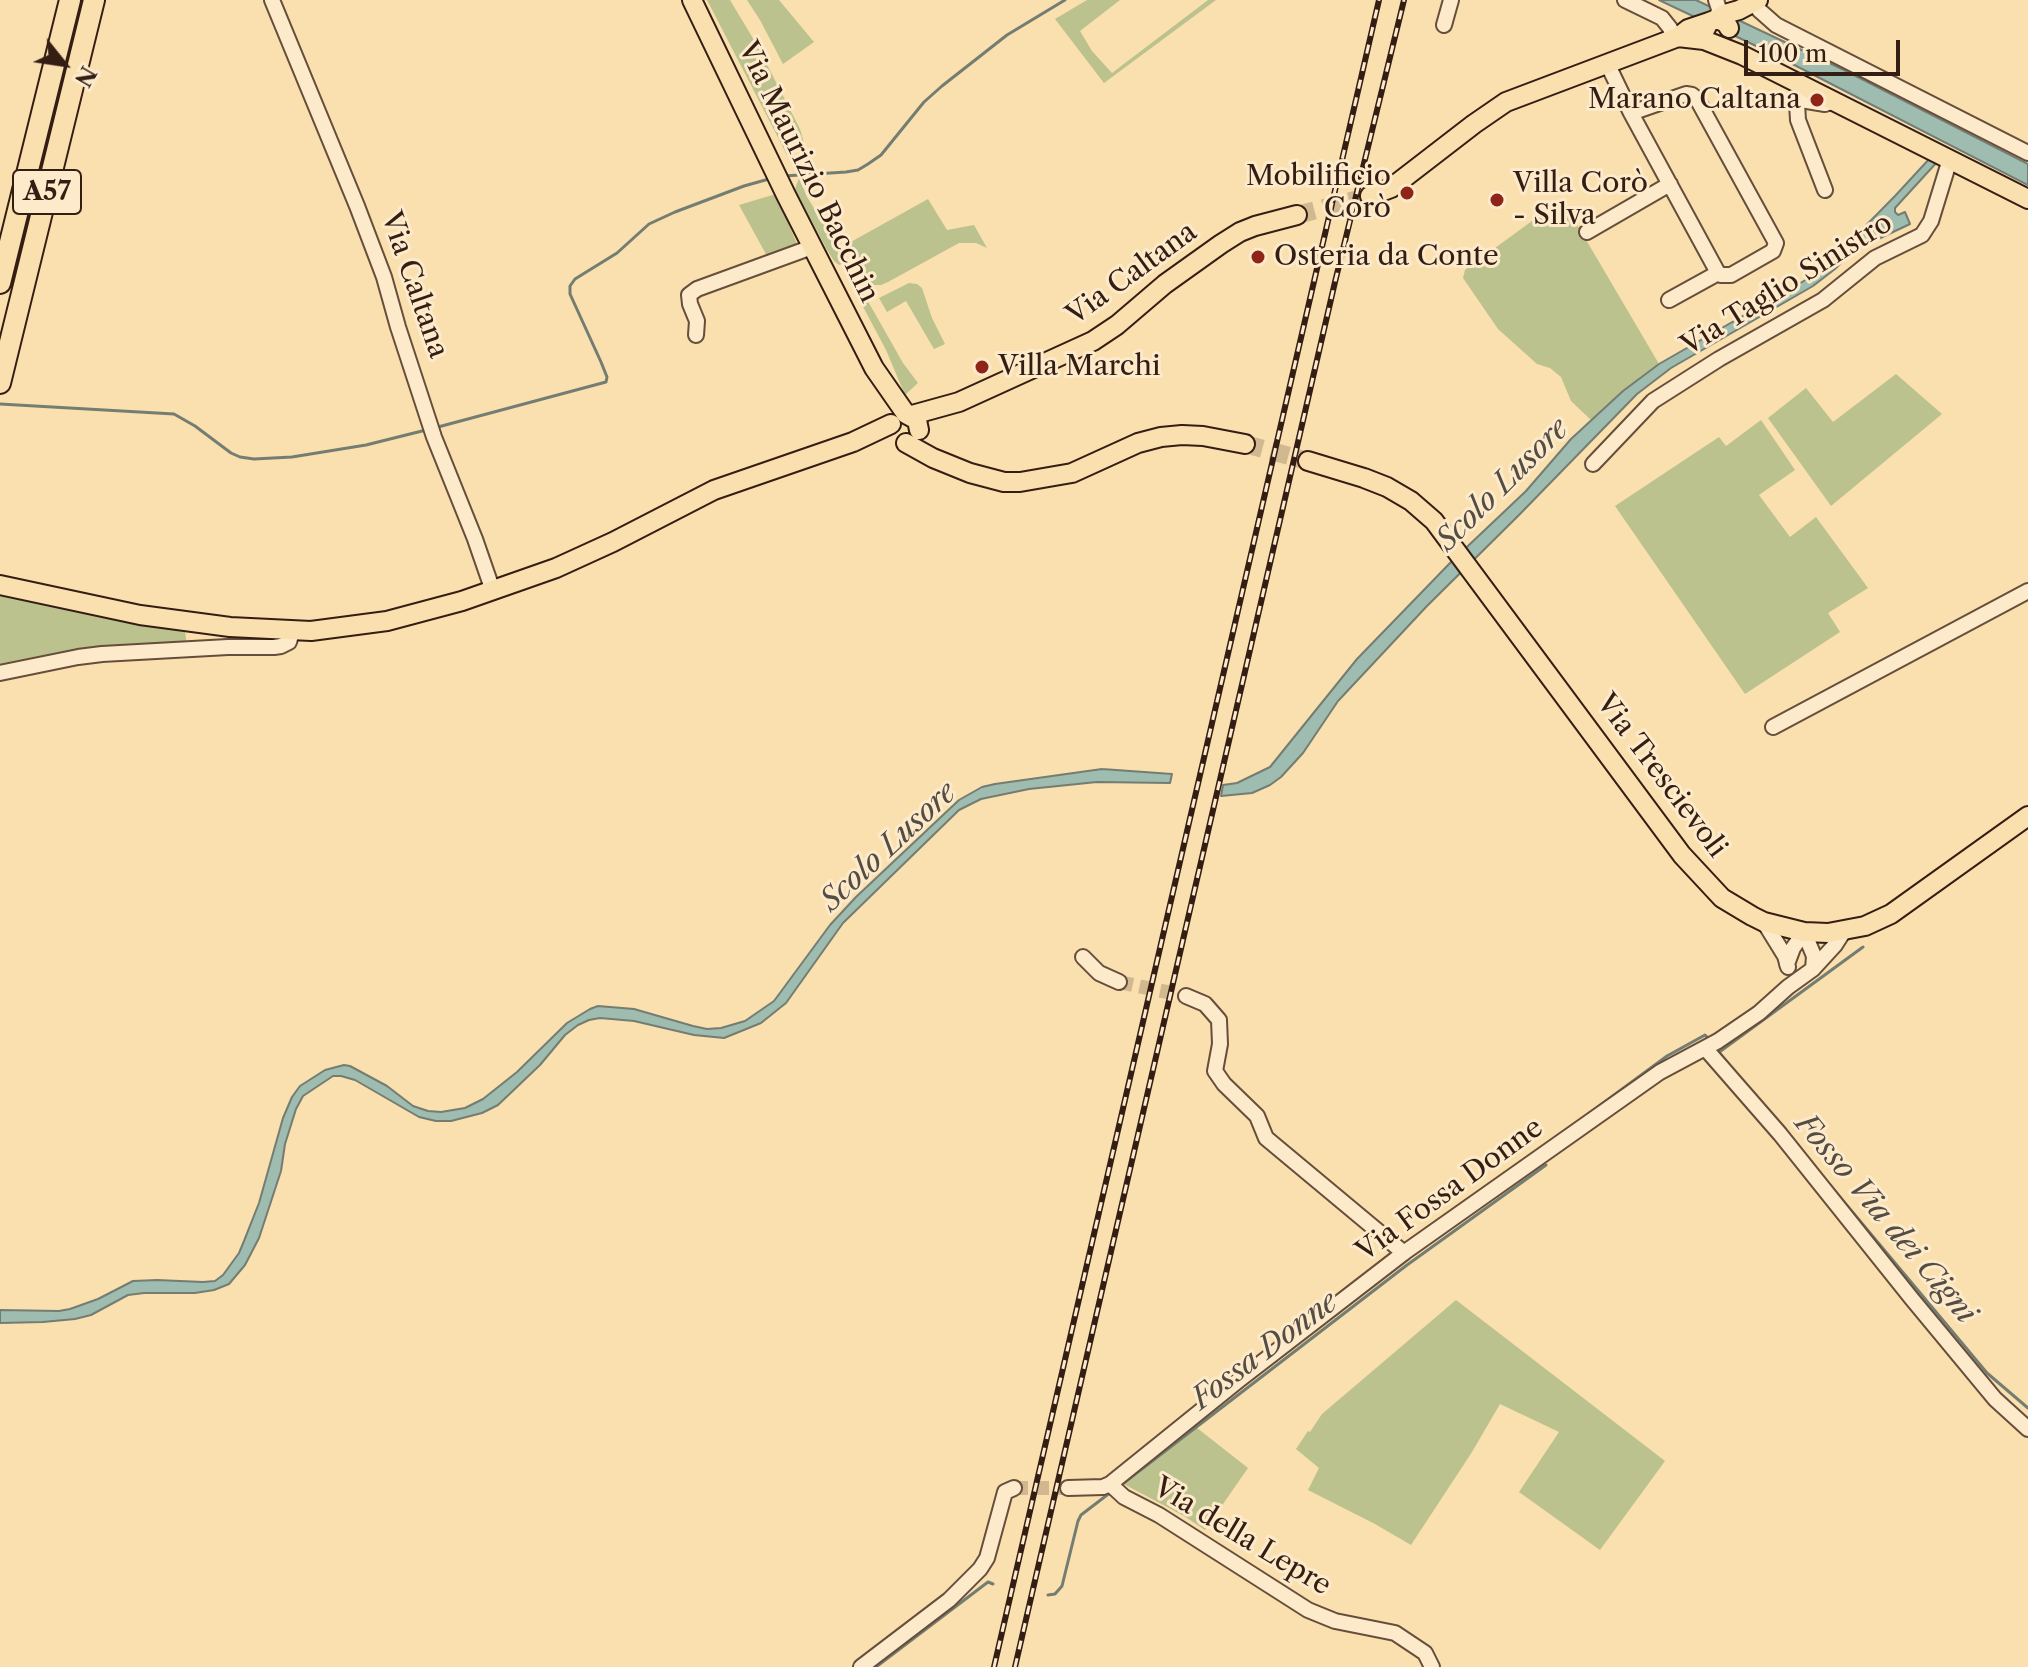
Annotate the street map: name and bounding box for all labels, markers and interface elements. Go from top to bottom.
north arrow [24,24,104,104]
scale bar [1748,24,1904,74]
street label: Via Maurizio Bacchin [730,36,886,308]
text: 100 m [1758,39,1827,68]
text: N [69,61,102,91]
place label: Marano Caltana [1588,83,1801,117]
marker: Marano Caltana [1808,91,1826,109]
place label: Mobilificio Corò [1246,160,1391,226]
place label: Villa Corò - Silva [1513,167,1648,233]
road number: A57 [13,170,81,214]
marker: Mobilificio Corò [1398,184,1416,202]
marker: Villa Corò - Silva [1488,191,1506,209]
street label: Via Caltana [373,207,455,363]
street label: Via Taglio Sinistro [1675,207,1899,363]
street label: Via Caltana [1060,216,1204,332]
place label: Osteria da Conte [1274,240,1499,274]
marker: Osteria da Conte [1249,248,1267,266]
place label: Villa Marchi [998,350,1161,384]
marker: Villa Marchi [973,358,991,376]
water label: Scolo Lusore [1429,411,1577,559]
street label: Via Trescievoli [1589,688,1733,864]
water label: Scolo Lusore [814,775,964,919]
water label: Fosso Via dei Cigni [1787,1107,1983,1331]
street label: Via Fossa Donne [1350,1111,1550,1269]
water label: Fossa Donne [1185,1284,1345,1418]
street label: Via della Lepre [1147,1471,1337,1603]

